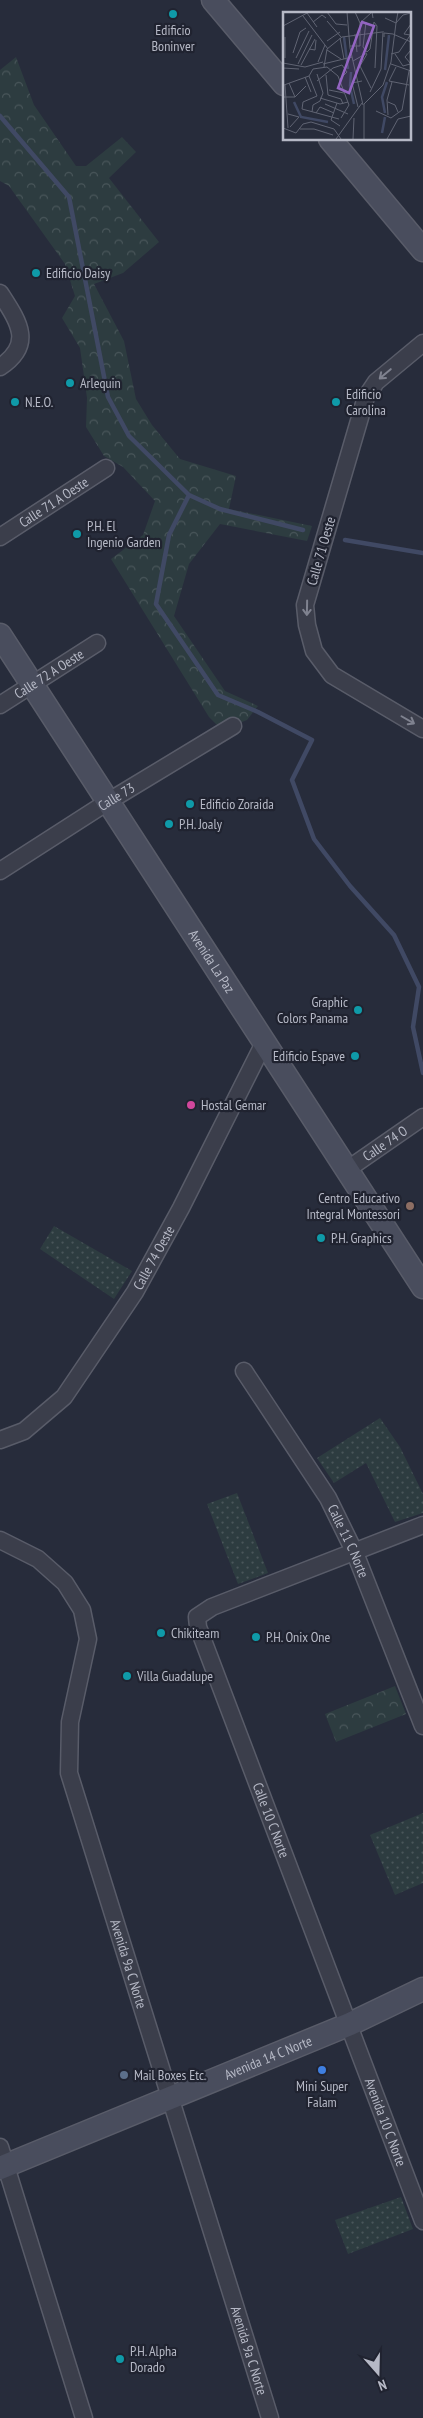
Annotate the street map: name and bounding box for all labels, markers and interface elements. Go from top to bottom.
marker: Edificio Boninver [167,8,179,20]
inset map [283,12,410,140]
place label: Edificio Boninver [151,21,195,55]
place label: Edificio Daisy [46,264,111,282]
marker: Edificio Daisy [30,267,42,279]
one-way arrow [379,368,392,380]
place label: Arlequin [80,374,121,392]
marker: Arlequin [64,377,76,389]
place label: Edificio Carolina [346,385,386,419]
place label: N.E.O. [25,393,53,411]
marker: N.E.O. [9,396,21,408]
marker: Edificio Carolina [330,396,342,408]
street label: Calle 71 A Oeste [16,473,92,531]
street label: Calle 71 Oeste [303,514,339,587]
place label: P.H. El Ingenio Garden [87,517,161,551]
marker: P.H. El Ingenio Garden [71,528,83,540]
one-way arrow [302,600,312,616]
street label: Calle 72 A Oeste [11,645,87,703]
one-way arrow [401,715,415,725]
street label: Calle 73 [95,779,138,815]
place label: Edificio Zoraida [200,795,274,813]
marker: Edificio Zoraida [184,798,196,810]
place label: P.H. Joaly [179,815,223,833]
marker: P.H. Joaly [163,818,175,830]
street label: Avenida La Paz [185,926,239,996]
place label: Graphic Colors Panama [277,993,348,1027]
marker: Graphic Colors Panama [352,1004,364,1016]
place label: Edificio Espave [273,1047,345,1065]
marker: Edificio Espave [349,1050,361,1062]
place label: Hostal Gemar [201,1096,266,1114]
marker: Hostal Gemar [185,1099,197,1111]
street label: Calle 74 O [359,1121,411,1165]
place label: Centro Educativo Integral Montessori [306,1189,400,1223]
marker: Centro Educativo Integral Montessori [404,1200,416,1212]
street label: Calle 74 Oeste [129,1222,179,1293]
place label: P.H. Graphics [331,1229,392,1247]
marker: P.H. Graphics [315,1232,327,1244]
street label: Calle 11 C Norte [324,1501,373,1581]
place label: Chikiteam [171,1624,219,1642]
marker: Chikiteam [155,1627,167,1639]
place label: P.H. Onix One [266,1628,330,1646]
marker: P.H. Onix One [250,1631,262,1643]
place label: Villa Guadalupe [136,1667,213,1685]
marker: Villa Guadalupe [121,1670,133,1682]
street label: Calle 10 C Norte [249,1780,294,1860]
street label: Avenida 9a C Norte [106,1917,151,2011]
street label: Avenida 14 C Norte [222,2032,315,2084]
marker: Mini Super Falam [316,2064,328,2076]
place label: Mail Boxes Etc. [134,2066,206,2084]
marker: Mail Boxes Etc. [118,2069,130,2081]
street label: Avenida 10 C Norte [361,2075,411,2169]
place label: Mini Super Falam [296,2077,348,2111]
street label: Avenida 9a C Norte [227,2304,271,2398]
place label: P.H. Alpha Dorado [130,2342,177,2376]
north arrow [353,2348,403,2398]
marker: P.H. Alpha Dorado [114,2353,126,2365]
text: N [376,2375,389,2395]

